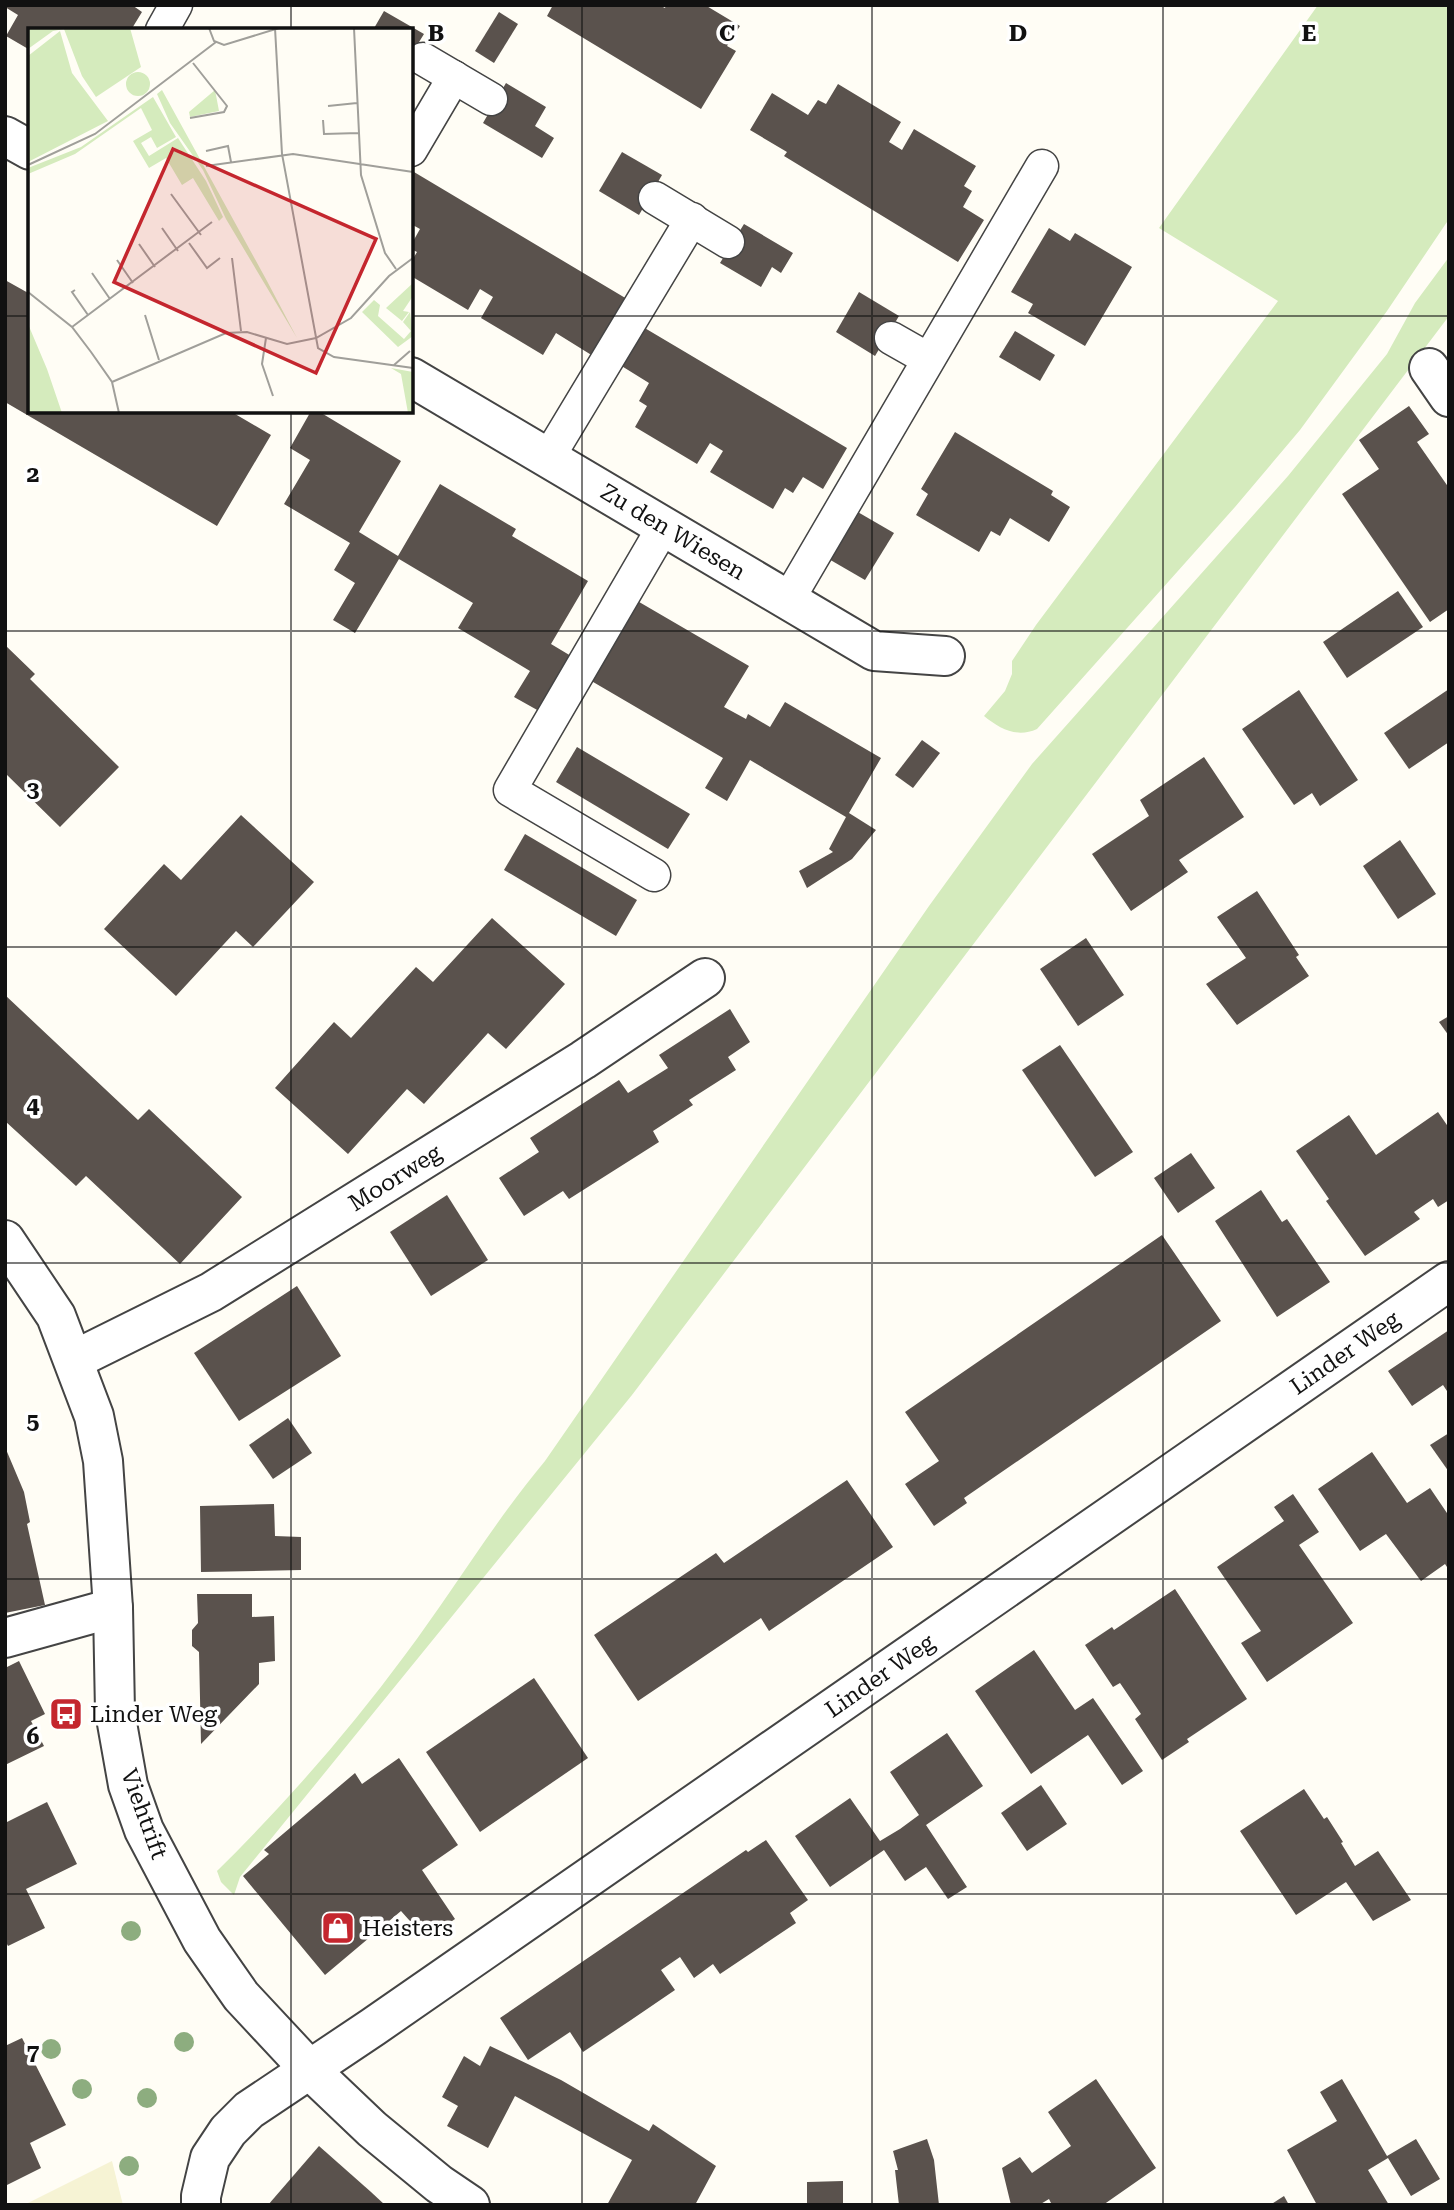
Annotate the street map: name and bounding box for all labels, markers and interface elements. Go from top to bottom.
text: B [428,20,444,47]
text: C [719,20,735,47]
text: D [1009,20,1027,47]
text: E [1302,20,1316,47]
inset map [28,28,413,413]
text: 2 [27,461,39,488]
street label: Zu den Wiesen [596,478,750,586]
text: 3 [27,776,40,803]
text: 4 [27,1092,40,1119]
street label: Moorweg [344,1139,446,1217]
street label: Linder Weg [1285,1306,1405,1400]
text: 5 [27,1408,40,1435]
street label: Linder Weg [820,1629,940,1723]
bus stop icon: Linder Weg [47,1695,85,1733]
place label: Linder Weg [90,1701,217,1728]
text: 6 [27,1723,40,1750]
street label: Viehtrift [115,1765,173,1863]
shop icon: Heisters [319,1909,357,1947]
place label: Heisters [362,1915,453,1942]
text: 7 [27,2039,40,2066]

